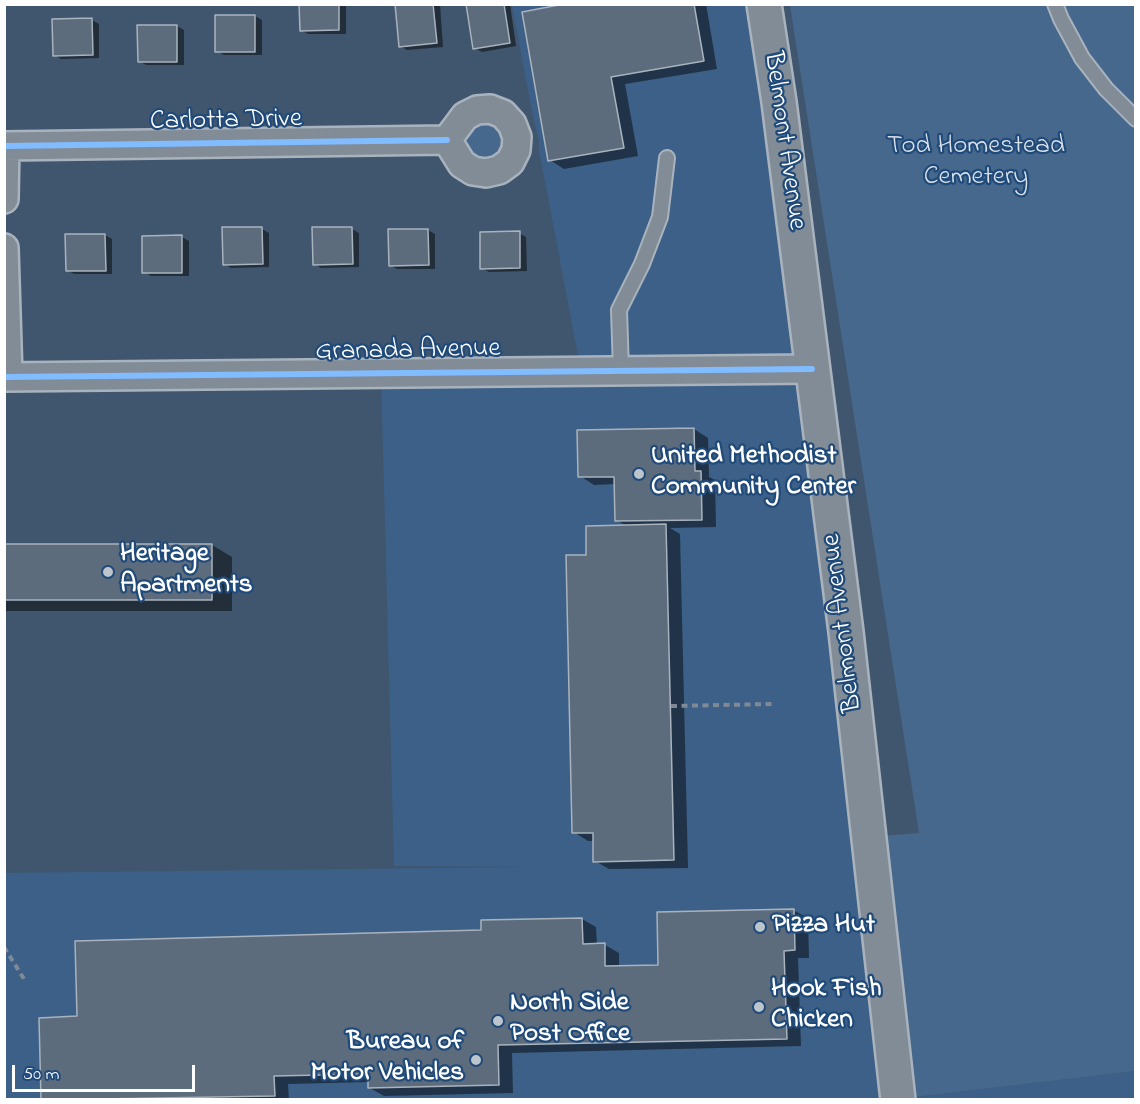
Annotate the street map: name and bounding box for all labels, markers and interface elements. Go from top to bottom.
street label: Belmont Avenue [754,50,812,232]
street label: Carlotta Drive [150,104,302,140]
park label: Tod Homestead Cemetery [887,132,1065,195]
street label: Granada Avenue [315,334,501,370]
place label: United Methodist Community Center [651,442,856,505]
marker: United Methodist Community Center [632,467,646,481]
street label: Belmont Avenue [817,532,871,714]
place label: Heritage Apartments [120,540,253,603]
marker: Heritage Apartments [101,565,115,579]
place label: Pizza Hut [772,911,875,943]
marker: Pizza Hut [753,920,767,934]
place label: Hook Fish Chicken [771,975,881,1038]
place label: North Side Post Office [510,989,630,1052]
marker: Hook Fish Chicken [752,1000,766,1014]
marker: North Side Post Office [491,1014,505,1028]
place label: Bureau of Motor Vehicles [311,1028,464,1091]
scale bar [15,1053,198,1091]
marker: Bureau of Motor Vehicles [469,1053,483,1067]
text: 50 m [23,1062,60,1088]

